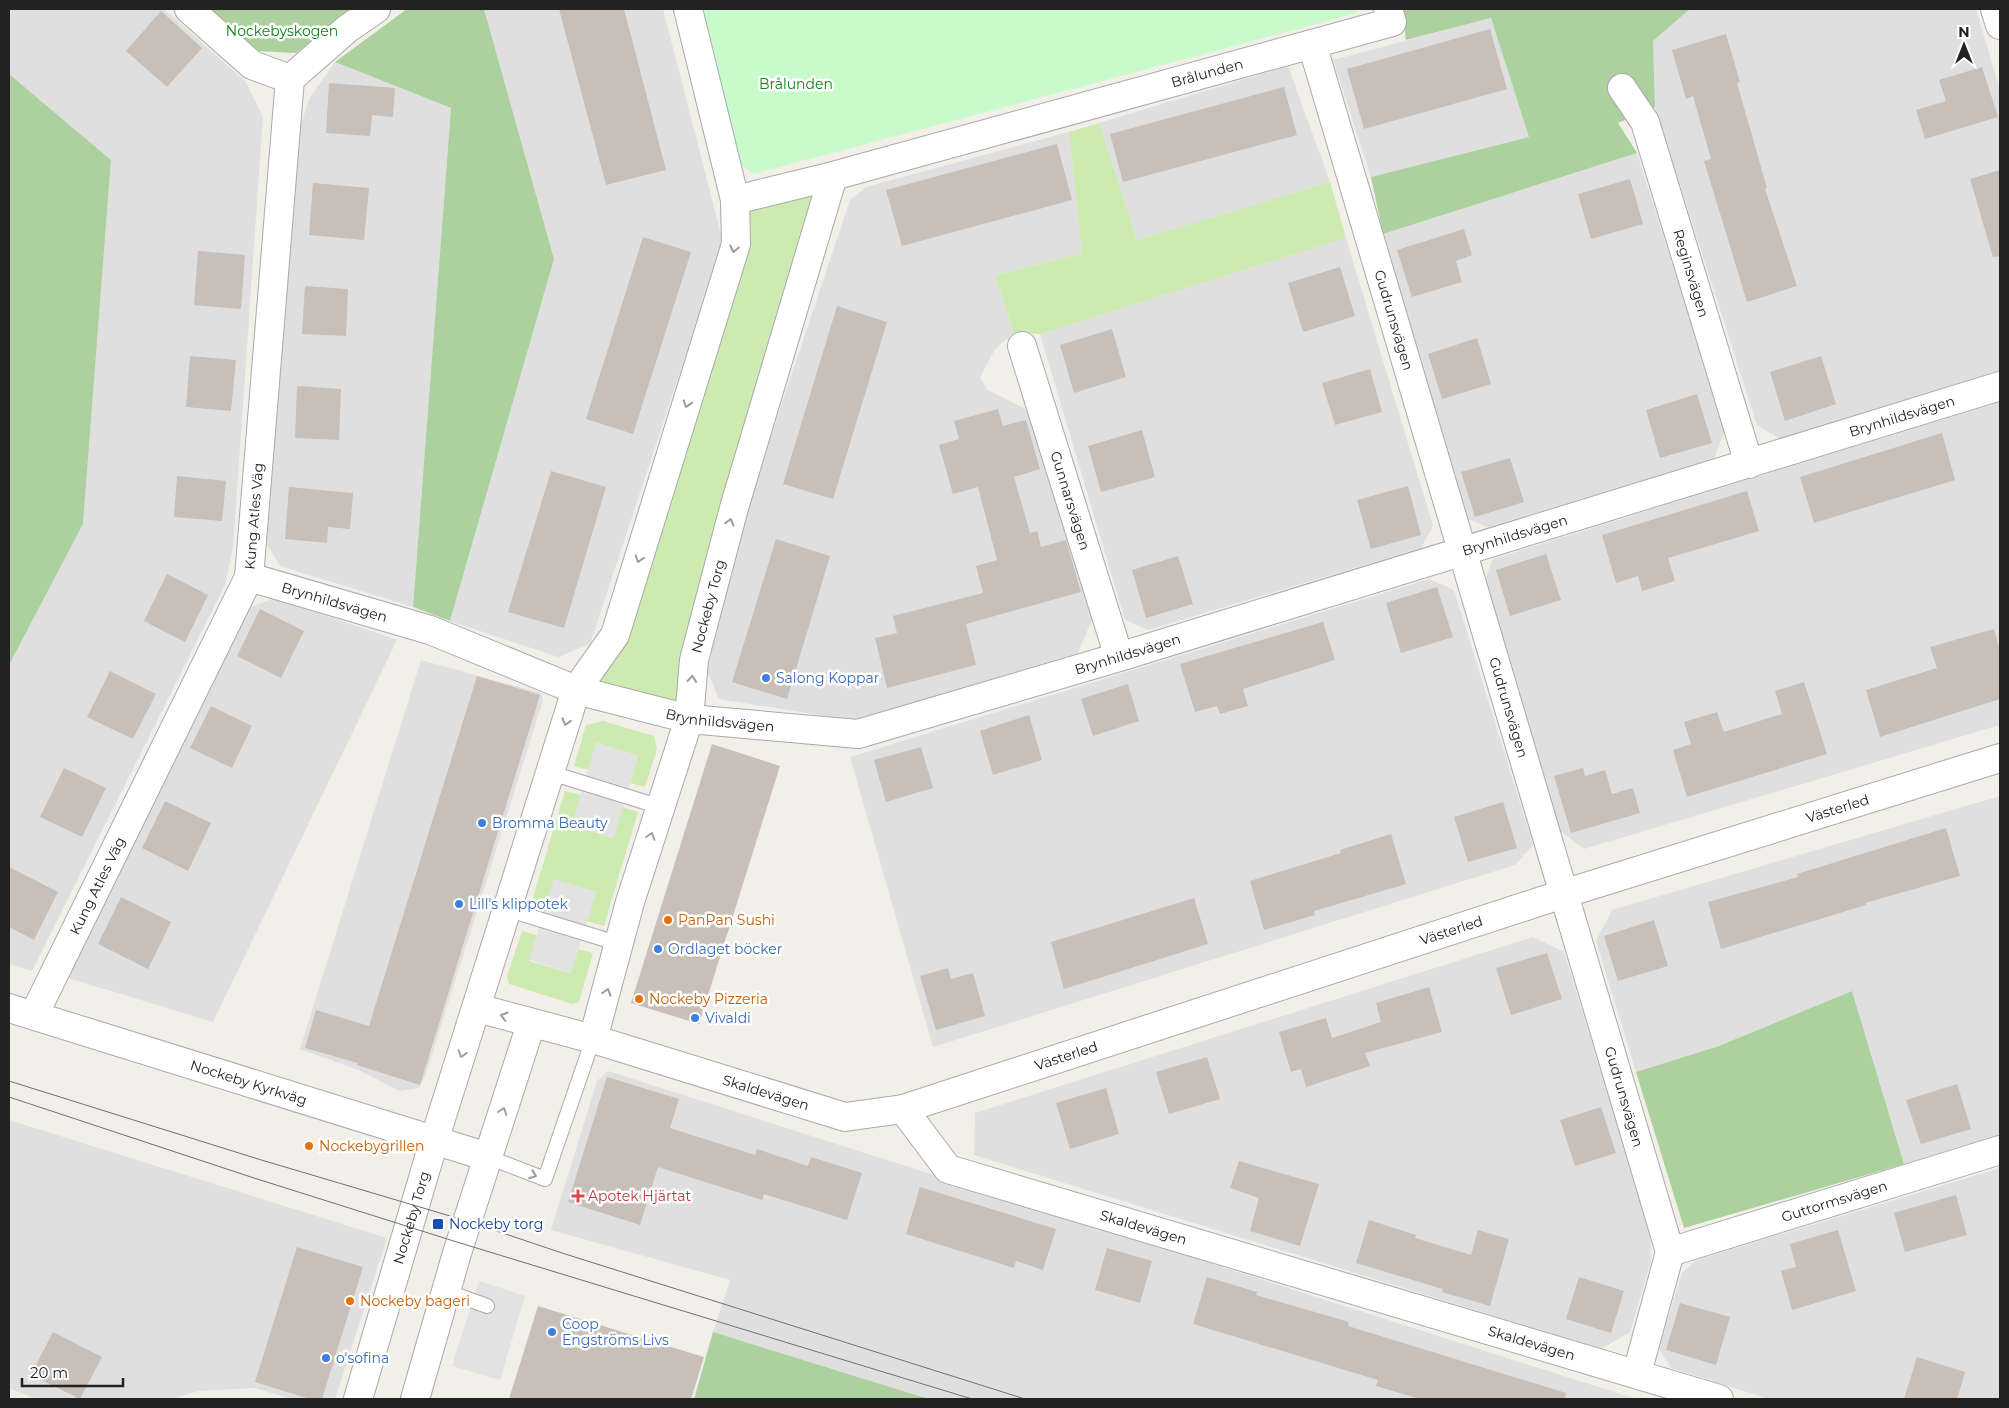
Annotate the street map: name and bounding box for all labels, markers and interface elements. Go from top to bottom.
north arrow [1939,20,1989,70]
park label: Nockebyskogen [226,22,338,40]
text: N [1958,23,1970,41]
street label: Brålunden [1169,54,1245,91]
park label: Brålunden [759,75,833,93]
street label: Reginsvägen [1669,227,1713,319]
one-way arrow [729,244,740,253]
street label: Gudrunsvägen [1370,268,1417,373]
street label: Brynhildsvägen [1847,391,1957,441]
one-way arrow [682,399,692,408]
street label: Gunnarsvägen [1046,449,1094,552]
street label: Kung Atles Väg [241,462,267,570]
street label: Brynhildsvägen [1460,511,1570,560]
one-way arrow [724,517,735,526]
one-way arrow [634,554,644,563]
street label: Nockeby Torg [687,557,729,655]
street label: Brynhildsvägen [279,578,389,626]
street label: Brynhildsvägen [1073,630,1183,679]
street label: Gudrunsvägen [1485,655,1532,760]
place label: Salong Koppar [776,669,880,687]
marker: Salong Koppar [760,672,772,684]
one-way arrow [686,675,697,683]
street label: Brynhildsvägen [664,704,775,736]
one-way arrow [562,717,572,725]
street label: Västerled [1804,790,1871,827]
place label: Bromma Beauty [492,814,608,832]
marker: Bromma Beauty [476,817,488,829]
one-way arrow [646,832,656,841]
street label: Kung Atles Väg [66,834,129,938]
place label: Lill's klippotek [469,895,568,913]
marker: Lill's klippotek [453,898,465,910]
place label: PanPan Sushi [678,911,775,929]
street label: Västerled [1417,912,1485,949]
marker: PanPan Sushi [662,914,674,926]
place label: Ordlaget böcker [668,940,783,958]
marker: Ordlaget böcker [652,943,664,955]
one-way arrow [602,989,612,997]
place label: Nockeby Pizzeria [649,990,768,1008]
marker: Nockeby Pizzeria [633,993,645,1005]
place label: Vivaldi [705,1009,751,1027]
one-way arrow [500,1011,509,1021]
marker: Vivaldi [689,1012,701,1024]
street label: Västerled [1032,1037,1100,1075]
street label: Gudrunsvägen [1601,1044,1647,1149]
one-way arrow [458,1050,468,1058]
street label: Nockeby Kyrkväg [188,1056,309,1109]
street label: Skaldevägen [720,1071,811,1114]
one-way arrow [497,1107,507,1116]
place label: Nockebygrillen [319,1137,424,1155]
marker: Nockebygrillen [303,1140,315,1152]
street label: Nockeby Torg [389,1169,434,1266]
one-way arrow [528,1169,537,1179]
street label: Guttormsvägen [1779,1176,1890,1226]
place label: Apotek Hjärtat [588,1187,691,1205]
marker: Apotek Hjärtat [572,1190,584,1202]
street label: Skaldevägen [1098,1206,1189,1249]
place label: Nockeby torg [449,1215,543,1233]
marker: Nockeby torg [431,1217,445,1231]
place label: Nockeby bageri [360,1292,470,1310]
marker: Nockeby bageri [344,1295,356,1307]
place label: Coop Engströms Livs [562,1315,669,1349]
street label: Skaldevägen [1486,1322,1577,1365]
marker: Coop Engströms Livs [546,1326,558,1338]
place label: o'sofina [336,1349,389,1367]
marker: o'sofina [320,1352,332,1364]
scale bar [22,1356,124,1388]
text: 20 m [30,1363,68,1382]

